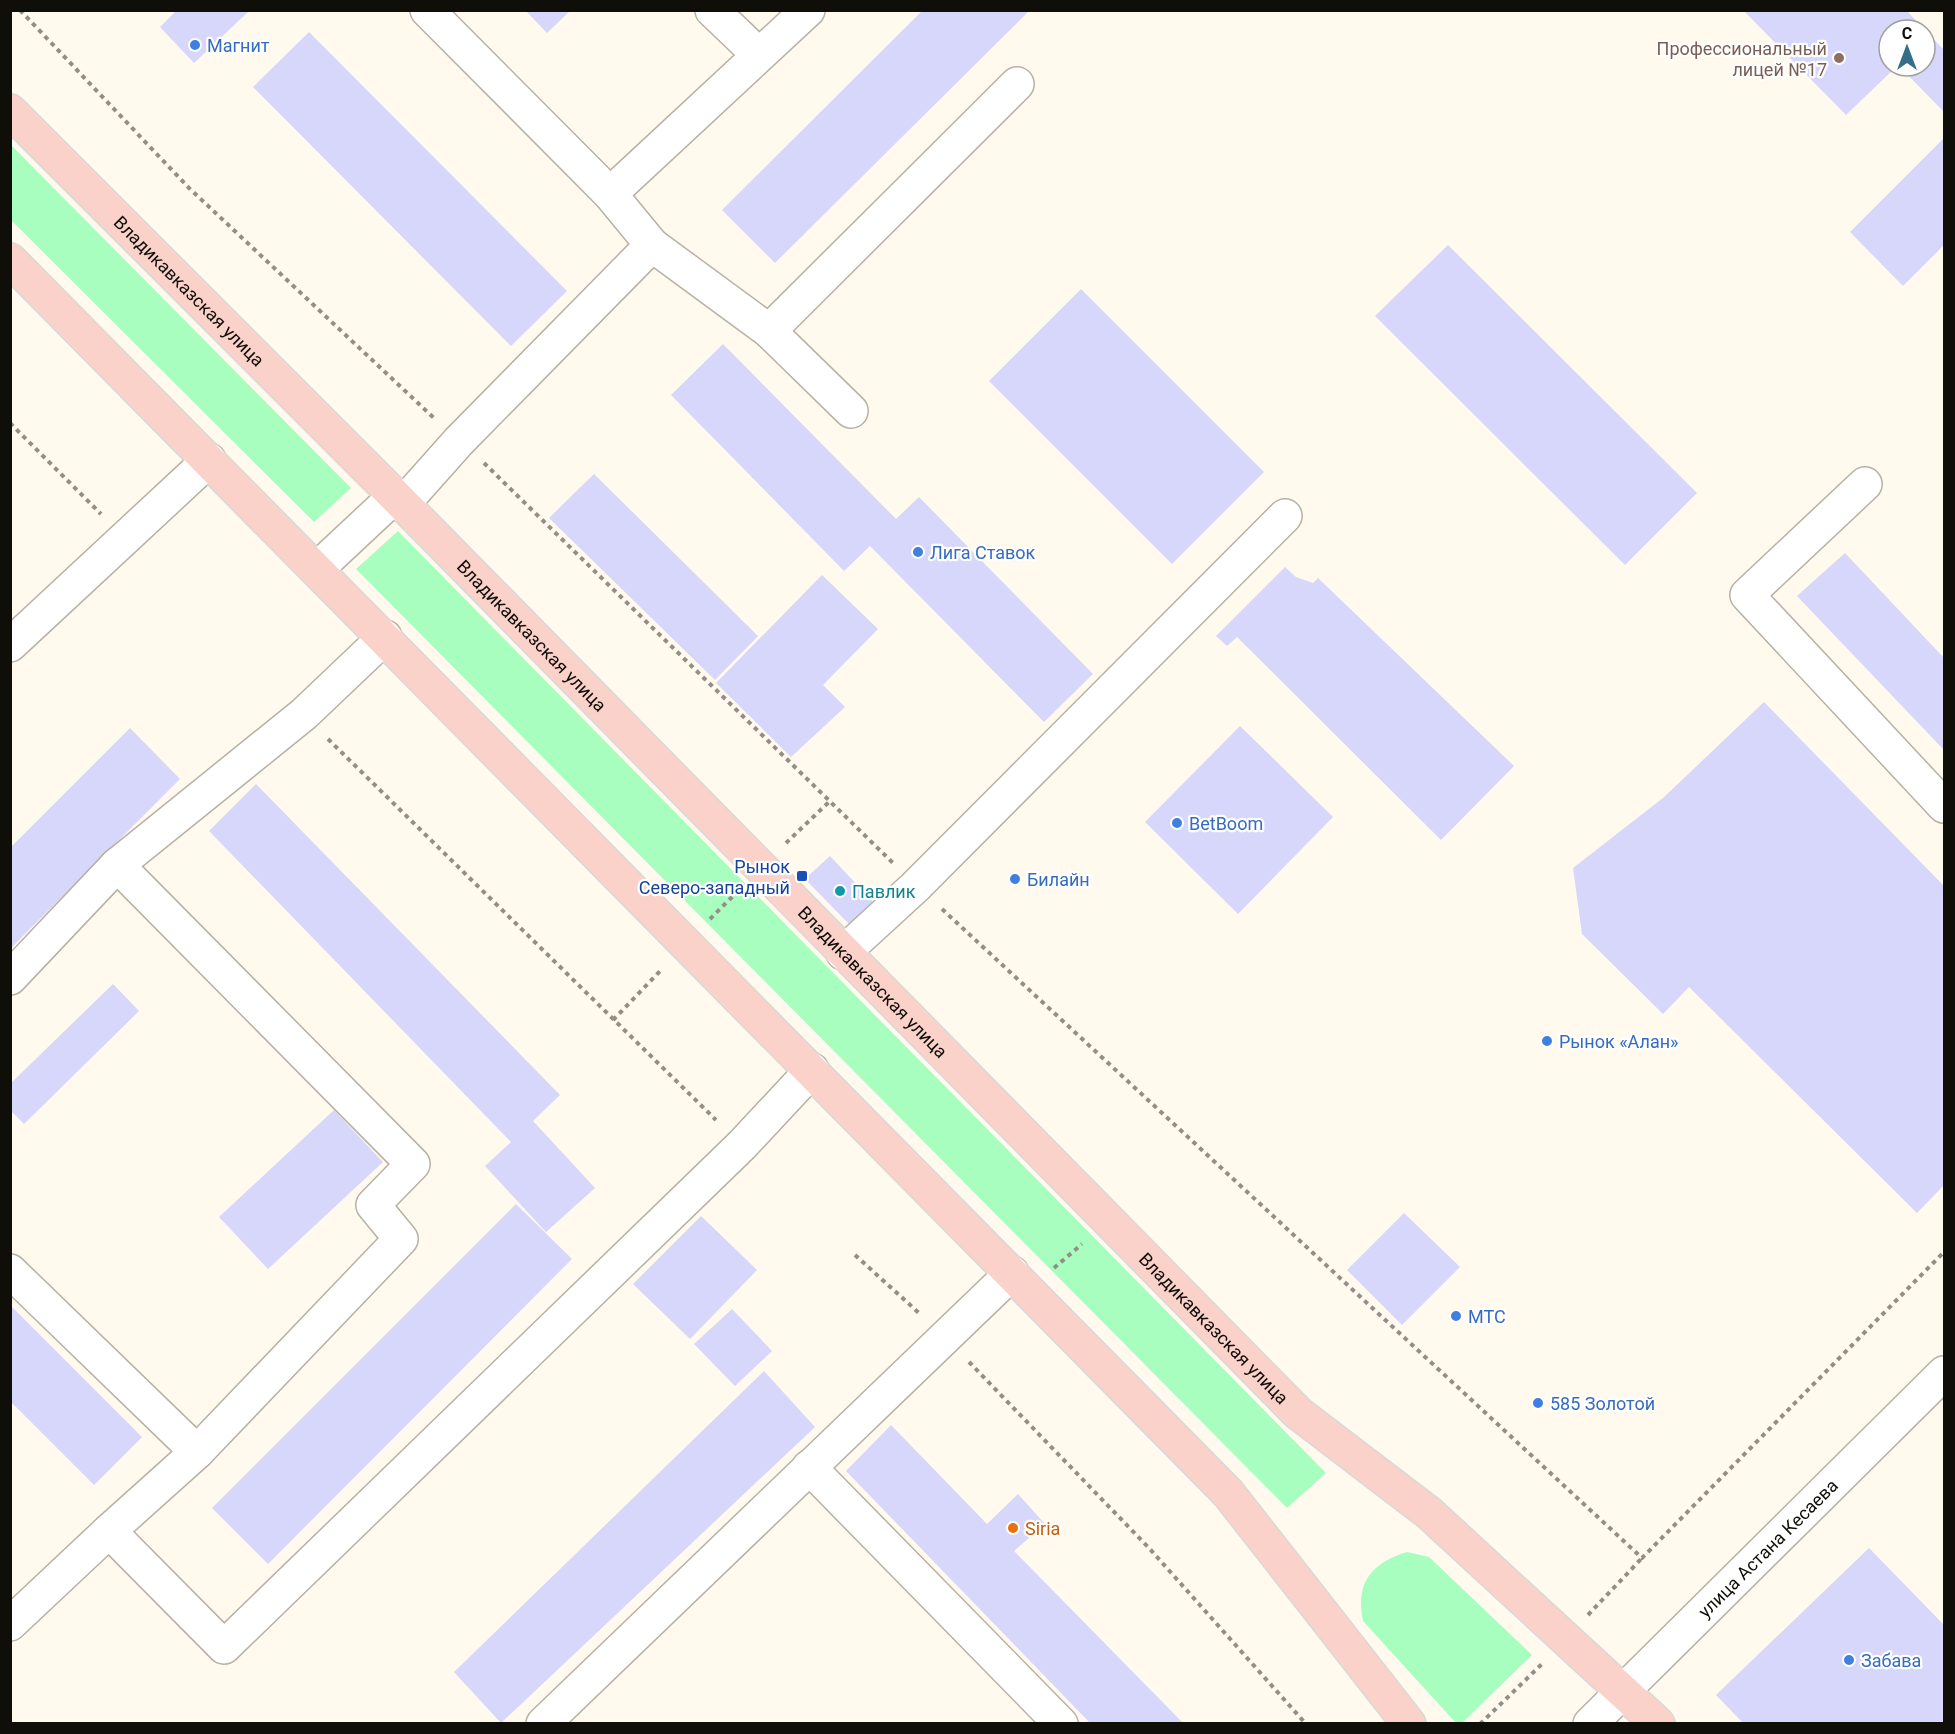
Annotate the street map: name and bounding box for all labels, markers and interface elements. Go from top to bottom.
north arrow [1877,18,1937,78]
text: С [1902,24,1912,43]
place label: Магнит [207,35,270,56]
marker: Магнит [188,38,202,52]
place label: Профессиональный лицей №17 [1657,38,1827,80]
marker: Профессиональный лицей №17 [1832,51,1846,65]
street label: Владикавказская улица [110,211,269,370]
place label: Лига Ставок [930,542,1036,563]
marker: Лига Ставок [911,545,925,559]
street label: Владикавказская улица [453,555,611,715]
place label: BetBoom [1189,813,1263,834]
marker: BetBoom [1170,816,1184,830]
place label: Рынок Северо-западный [639,856,790,898]
marker: Рынок Северо-западный [795,869,809,883]
place label: Билайн [1027,869,1090,890]
marker: Билайн [1008,872,1022,886]
place label: Павлик [852,881,916,902]
marker: Павлик [833,884,847,898]
street label: Владикавказская улица [794,902,952,1062]
place label: Рынок «Алан» [1559,1031,1679,1052]
marker: Рынок «Алан» [1540,1034,1554,1048]
street label: Владикавказская улица [1135,1248,1293,1408]
place label: МТС [1468,1306,1506,1327]
marker: МТС [1449,1309,1463,1323]
place label: 585 Золотой [1550,1393,1655,1414]
marker: 585 Золотой [1531,1396,1545,1410]
street label: улица Астана Кесаева [1693,1474,1842,1622]
place label: Siria [1025,1518,1060,1539]
marker: Siria [1006,1521,1020,1535]
place label: Забава [1861,1650,1921,1671]
marker: Забава [1842,1653,1856,1667]

